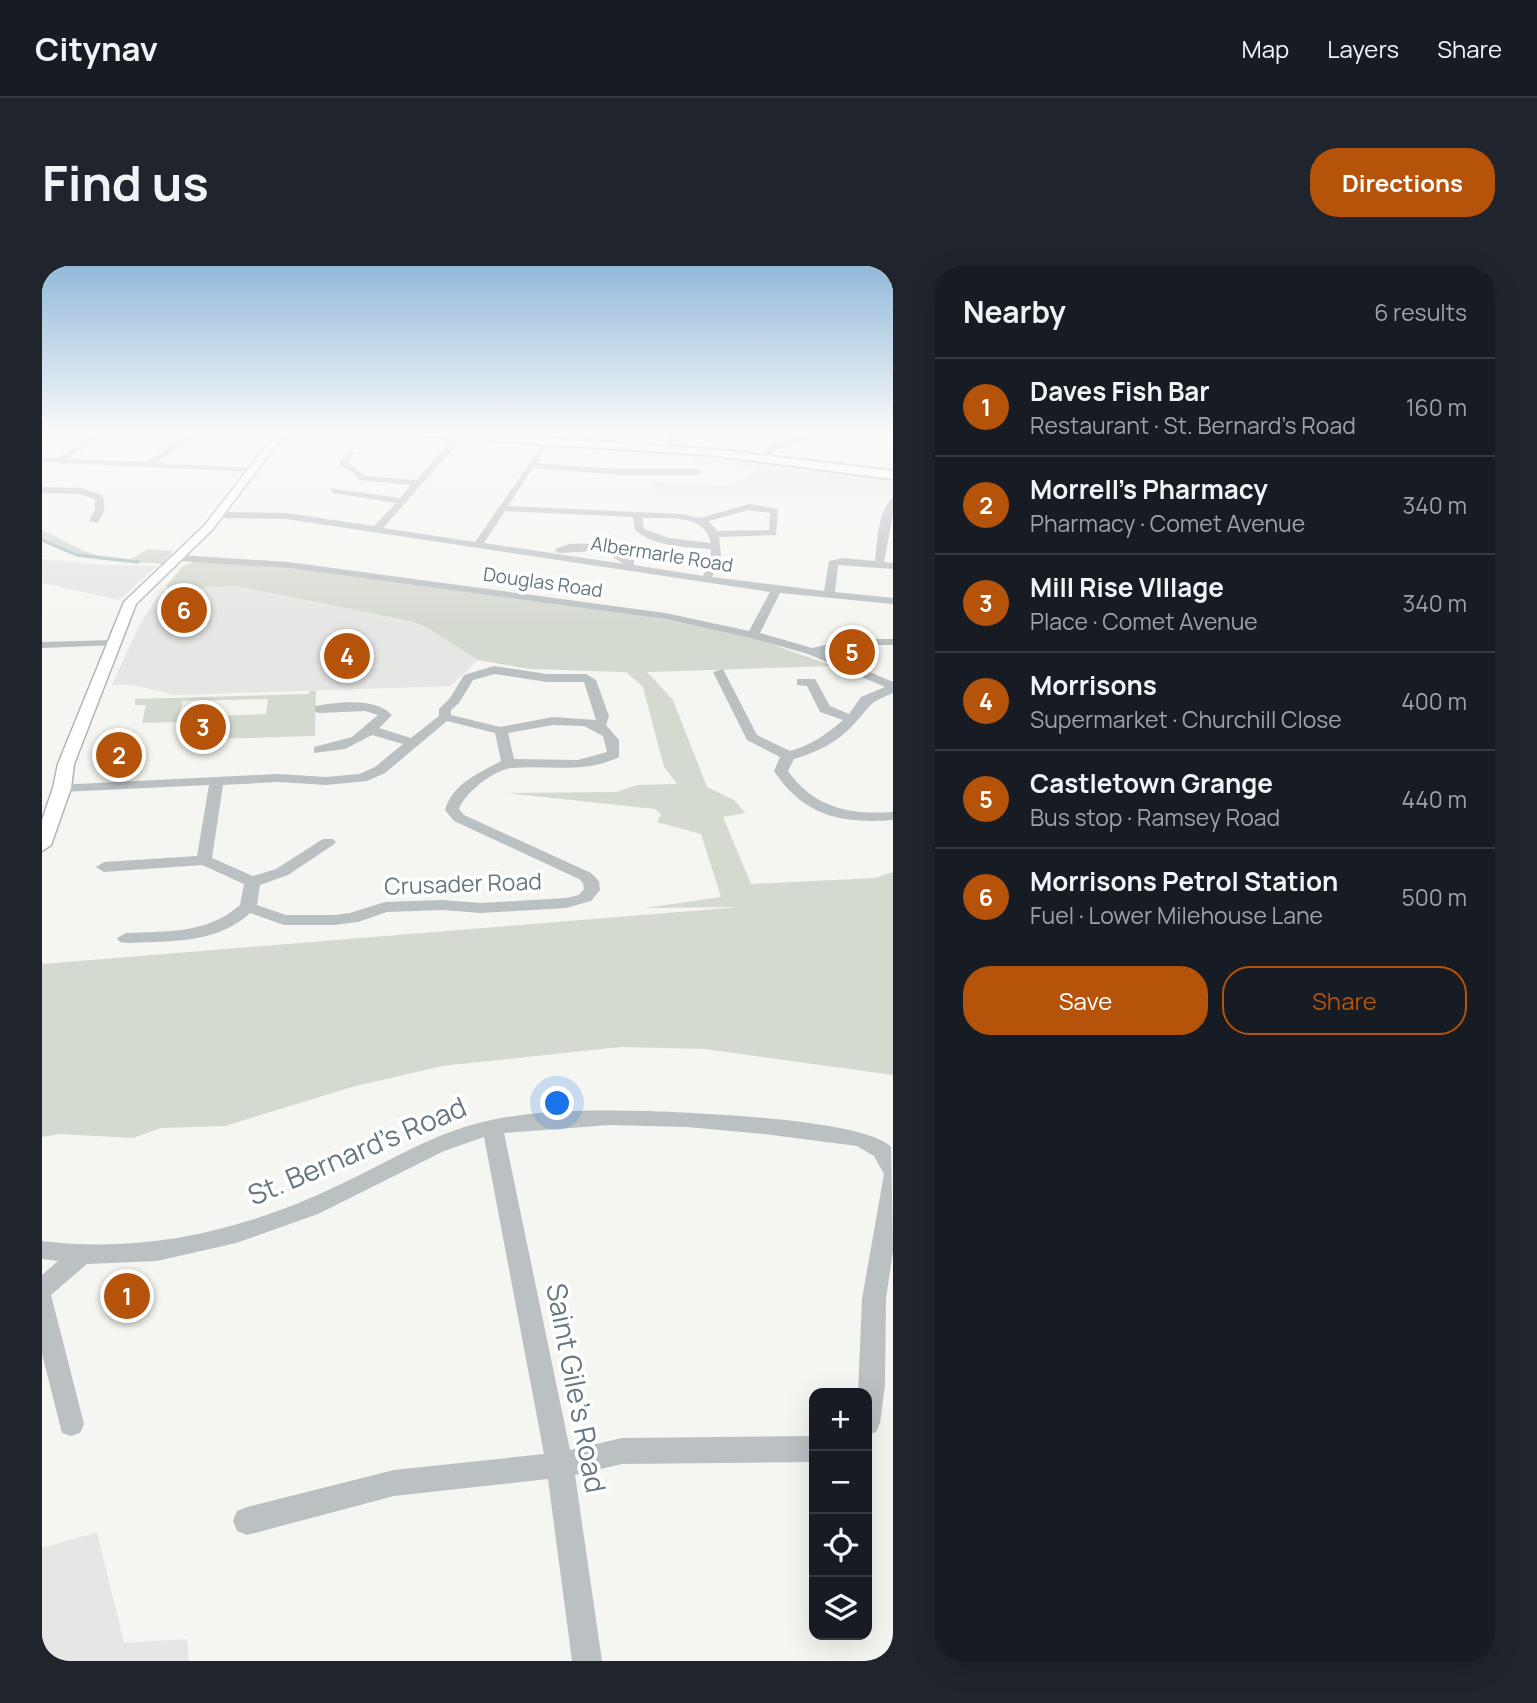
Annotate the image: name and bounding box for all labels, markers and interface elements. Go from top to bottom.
text: Citynav [35,26,158,71]
text: Map [1242,32,1289,65]
text: Layers [1327,32,1399,65]
text: Share [1437,32,1502,65]
button: Directions [1310,148,1495,217]
text: Find us [42,149,209,216]
text: Nearby [963,291,1066,332]
text: 6 results [1374,296,1467,328]
text: Daves Fish Bar [1030,373,1210,409]
text: 1 [981,391,991,423]
text: 160 m [1406,391,1467,423]
text: Restaurant · St. Bernard's Road [1030,409,1356,441]
text: Morrell's Pharmacy [1030,471,1268,507]
text: 2 [979,489,993,521]
text: 340 m [1403,489,1467,521]
text: Pharmacy · Comet Avenue [1030,507,1305,539]
street label: Albermarle Road [589,530,735,578]
street label: Douglas Road [482,561,604,603]
text: Mill Rise VIllage [1030,569,1224,605]
pin: 6 [161,584,207,636]
text: 3 [979,587,993,619]
text: 340 m [1403,587,1467,619]
text: Place · Comet Avenue [1030,605,1258,637]
pin: 5 [829,626,875,678]
pin: 4 [324,630,370,682]
text: Morrisons [1030,667,1157,703]
text: 4 [979,685,993,717]
text: 400 m [1401,685,1467,717]
pin: 3 [180,701,226,753]
text: Supermarket · Churchill Close [1030,703,1342,735]
pin: 2 [96,729,142,781]
text: Castletown Grange [1030,765,1273,801]
text: 5 [979,783,993,815]
text: 440 m [1402,783,1467,815]
text: Bus stop · Ramsey Road [1030,801,1280,833]
text: Morrisons Petrol Station [1030,863,1338,899]
street label: Crusader Road [384,864,542,902]
text: 6 [979,881,993,913]
text: 500 m [1402,881,1467,913]
text: Fuel · Lower Milehouse Lane [1030,899,1323,931]
button: Save [963,966,1208,1035]
button: Share [1222,966,1467,1035]
your location [540,1086,574,1120]
street label: St. Bernard's Road [241,1087,472,1213]
pin: 1 [104,1270,150,1322]
street label: Saint Gile's Road [538,1280,616,1496]
map controls [809,1388,872,1640]
button: + [809,1388,872,1451]
button: − [809,1451,872,1514]
button: locate [809,1514,872,1577]
button: layers [809,1577,872,1640]

